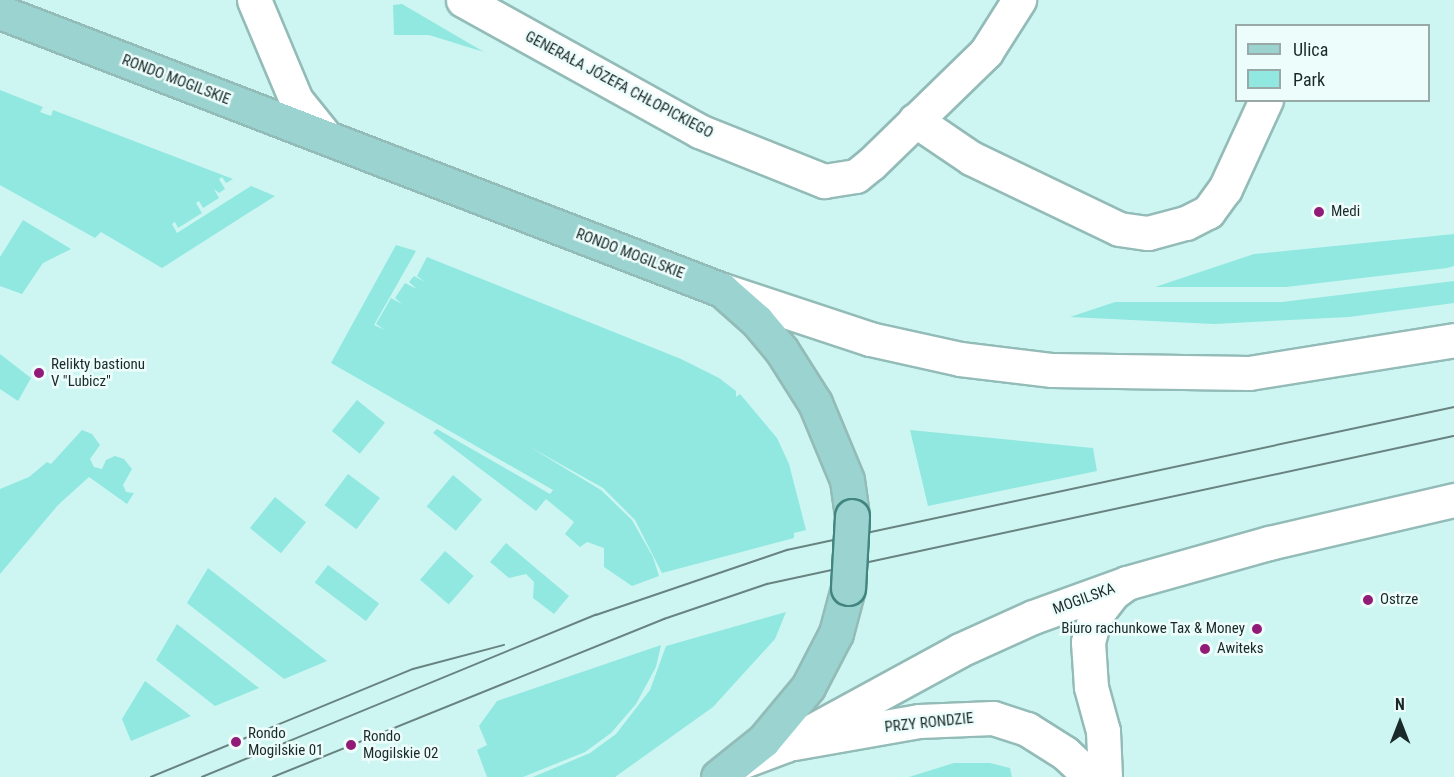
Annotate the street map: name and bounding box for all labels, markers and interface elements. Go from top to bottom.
legend [1235,24,1430,102]
street label: GENERAŁA JÓZEFA CHŁOPICKIEGO [522,28,716,142]
text: Ulica [1293,39,1328,60]
street label: RONDO MOGILSKIE [119,51,233,109]
text: Park [1293,69,1325,90]
place label: Medi [1331,203,1360,221]
marker: Medi [1312,205,1326,219]
street label: RONDO MOGILSKIE [573,225,687,283]
place label: Relikty bastionu V "Lubicz" [51,355,145,390]
marker: Relikty bastionu V "Lubicz" [32,366,46,380]
street label: MOGILSKA [1051,579,1117,619]
place label: Ostrze [1380,591,1418,609]
marker: Ostrze [1361,593,1375,607]
place label: Biuro rachunkowe Tax & Money [1061,620,1245,638]
marker: Biuro rachunkowe Tax & Money [1250,622,1264,636]
place label: Awiteks [1217,640,1264,658]
marker: Awiteks [1198,642,1212,656]
north arrow [1370,693,1430,753]
text: N [1395,695,1405,714]
street label: PRZY RONDZIE [884,709,974,737]
place label: Rondo Mogilskie 01 [248,724,323,759]
place label: Rondo Mogilskie 02 [363,727,438,762]
marker: Rondo Mogilskie 01 [229,735,243,749]
marker: Rondo Mogilskie 02 [344,738,358,752]

